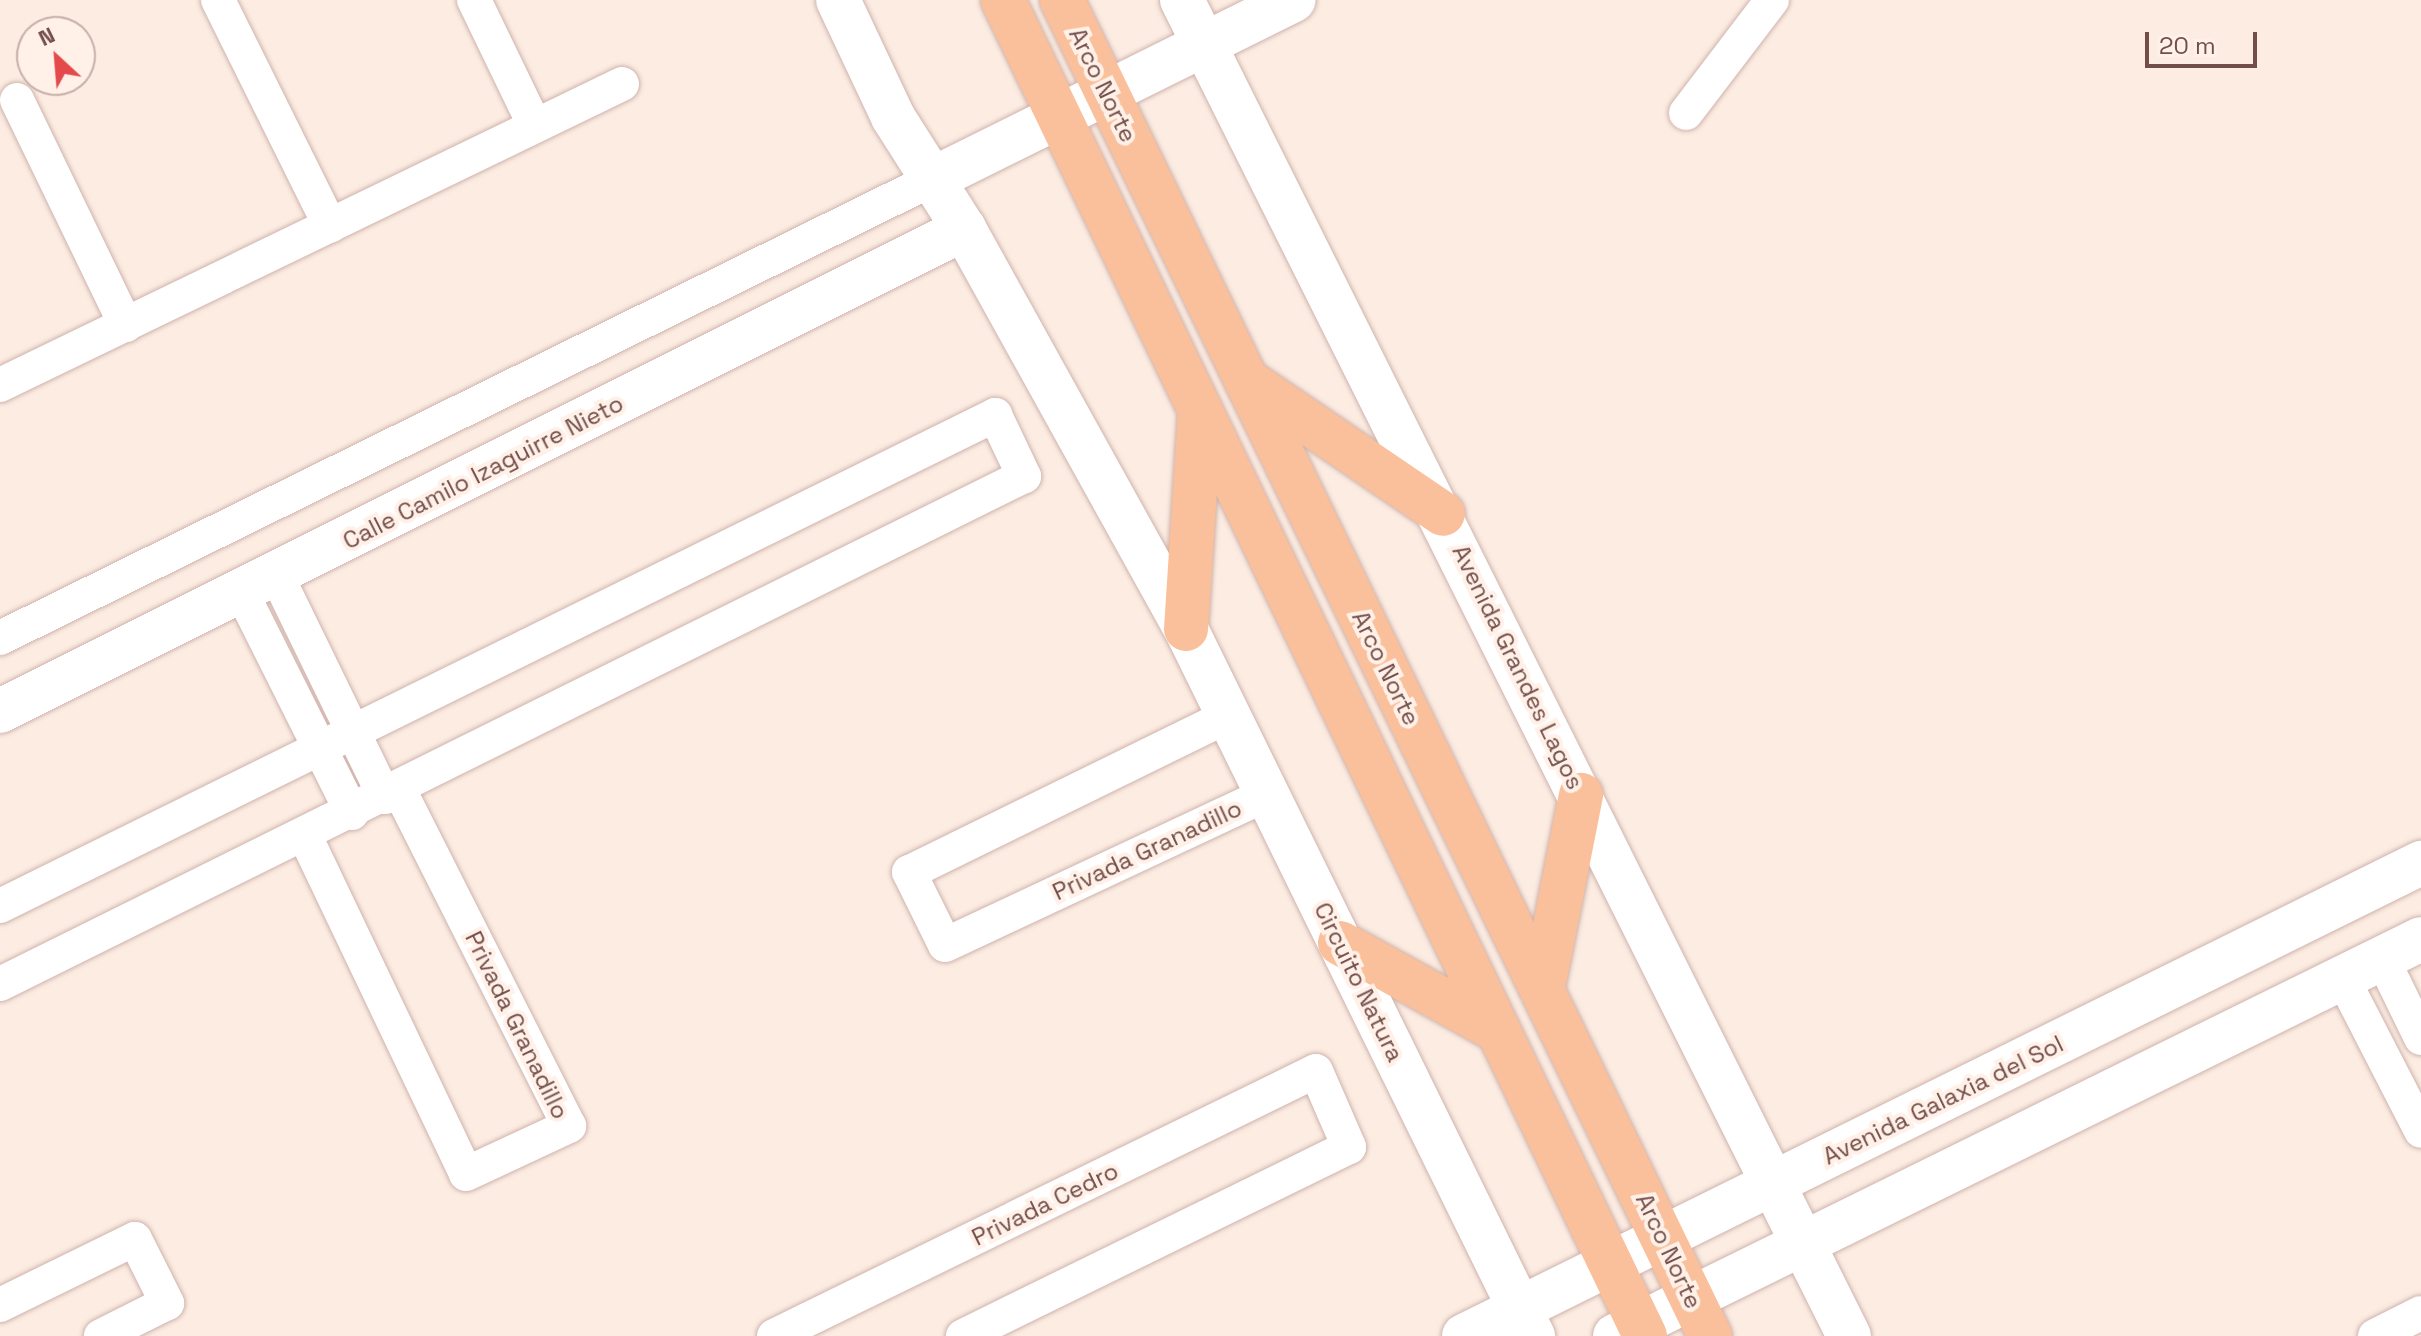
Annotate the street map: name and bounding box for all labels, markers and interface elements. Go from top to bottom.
north arrow [16,16,96,96]
scale bar [2149,16,2261,66]
text: N [34,20,59,52]
street label: Arco Norte [1063,23,1143,147]
text: 20 m [2159,30,2216,61]
street label: Calle Camilo Izaguirre Nieto [338,389,628,555]
street label: Avenida Grandes Lagos [1446,540,1590,794]
street label: Arco Norte [1346,606,1426,730]
street label: Privada Granadillo [1048,794,1246,906]
street label: Circuito Natura [1308,898,1410,1066]
street label: Privada Granadillo [459,926,575,1124]
street label: Avenida Galaxia del Sol [1818,1029,2068,1171]
street label: Privada Cedro [967,1156,1123,1252]
street label: Arco Norte [1630,1189,1708,1313]

